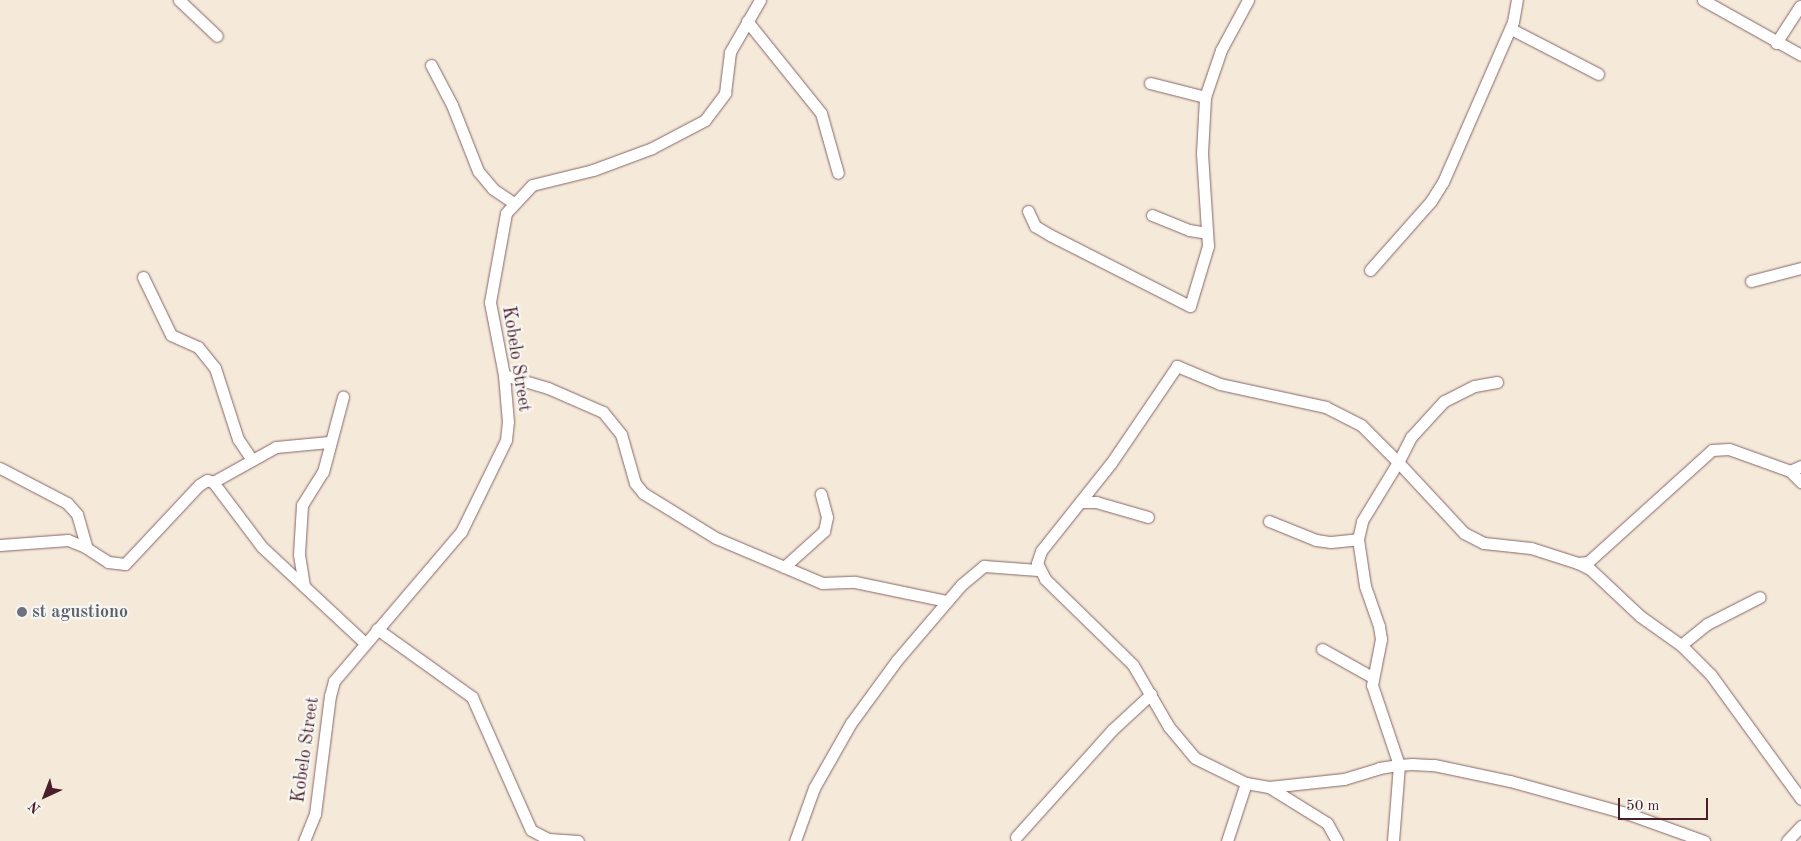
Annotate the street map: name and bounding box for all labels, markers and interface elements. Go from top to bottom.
street label: Kobelo Street [497,305,535,413]
place label: st agustiono [32,601,128,623]
marker: st agustiono [16,606,28,618]
street label: Kobelo Street [288,696,324,804]
north arrow [20,771,70,821]
scale bar [1621,788,1711,820]
text: N [26,798,43,816]
text: 50 m [1626,799,1660,814]

